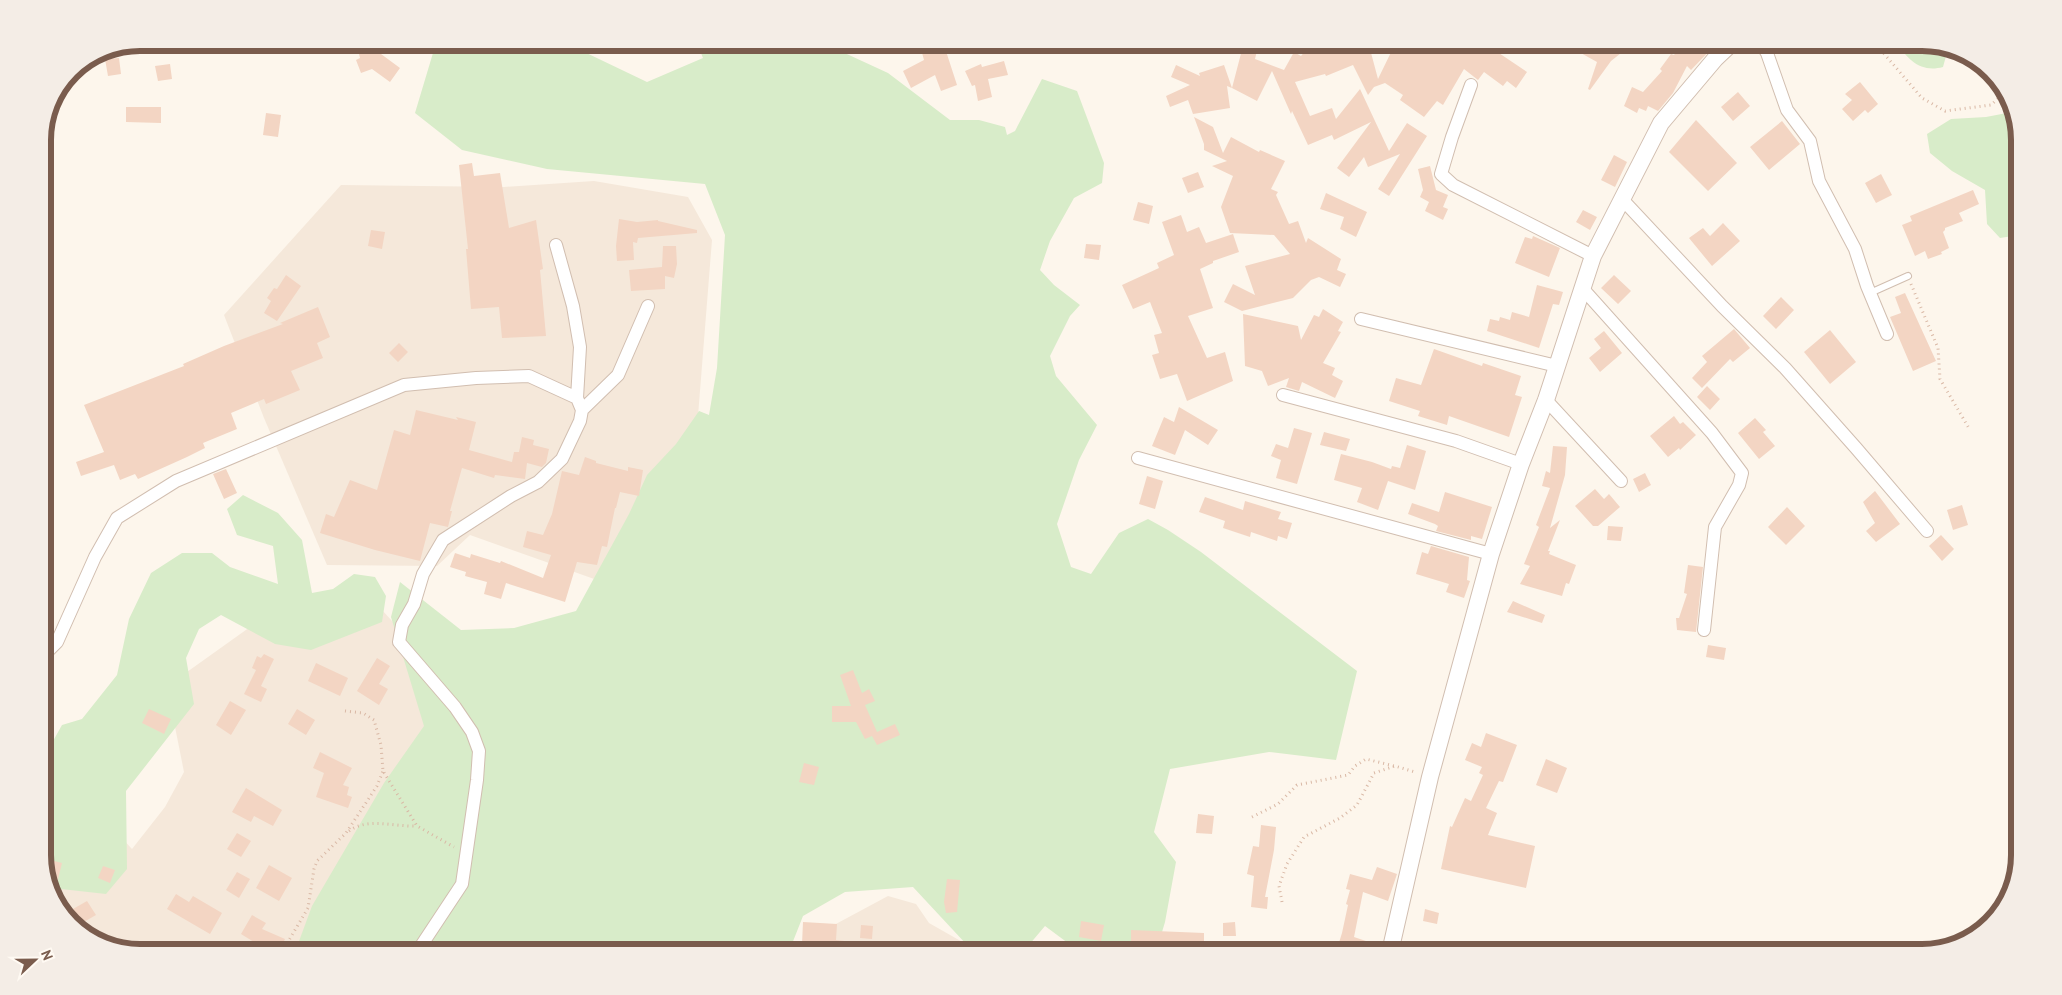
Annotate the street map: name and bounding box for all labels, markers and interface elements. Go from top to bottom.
north arrow [10,935,60,985]
text: N [37,947,57,963]

